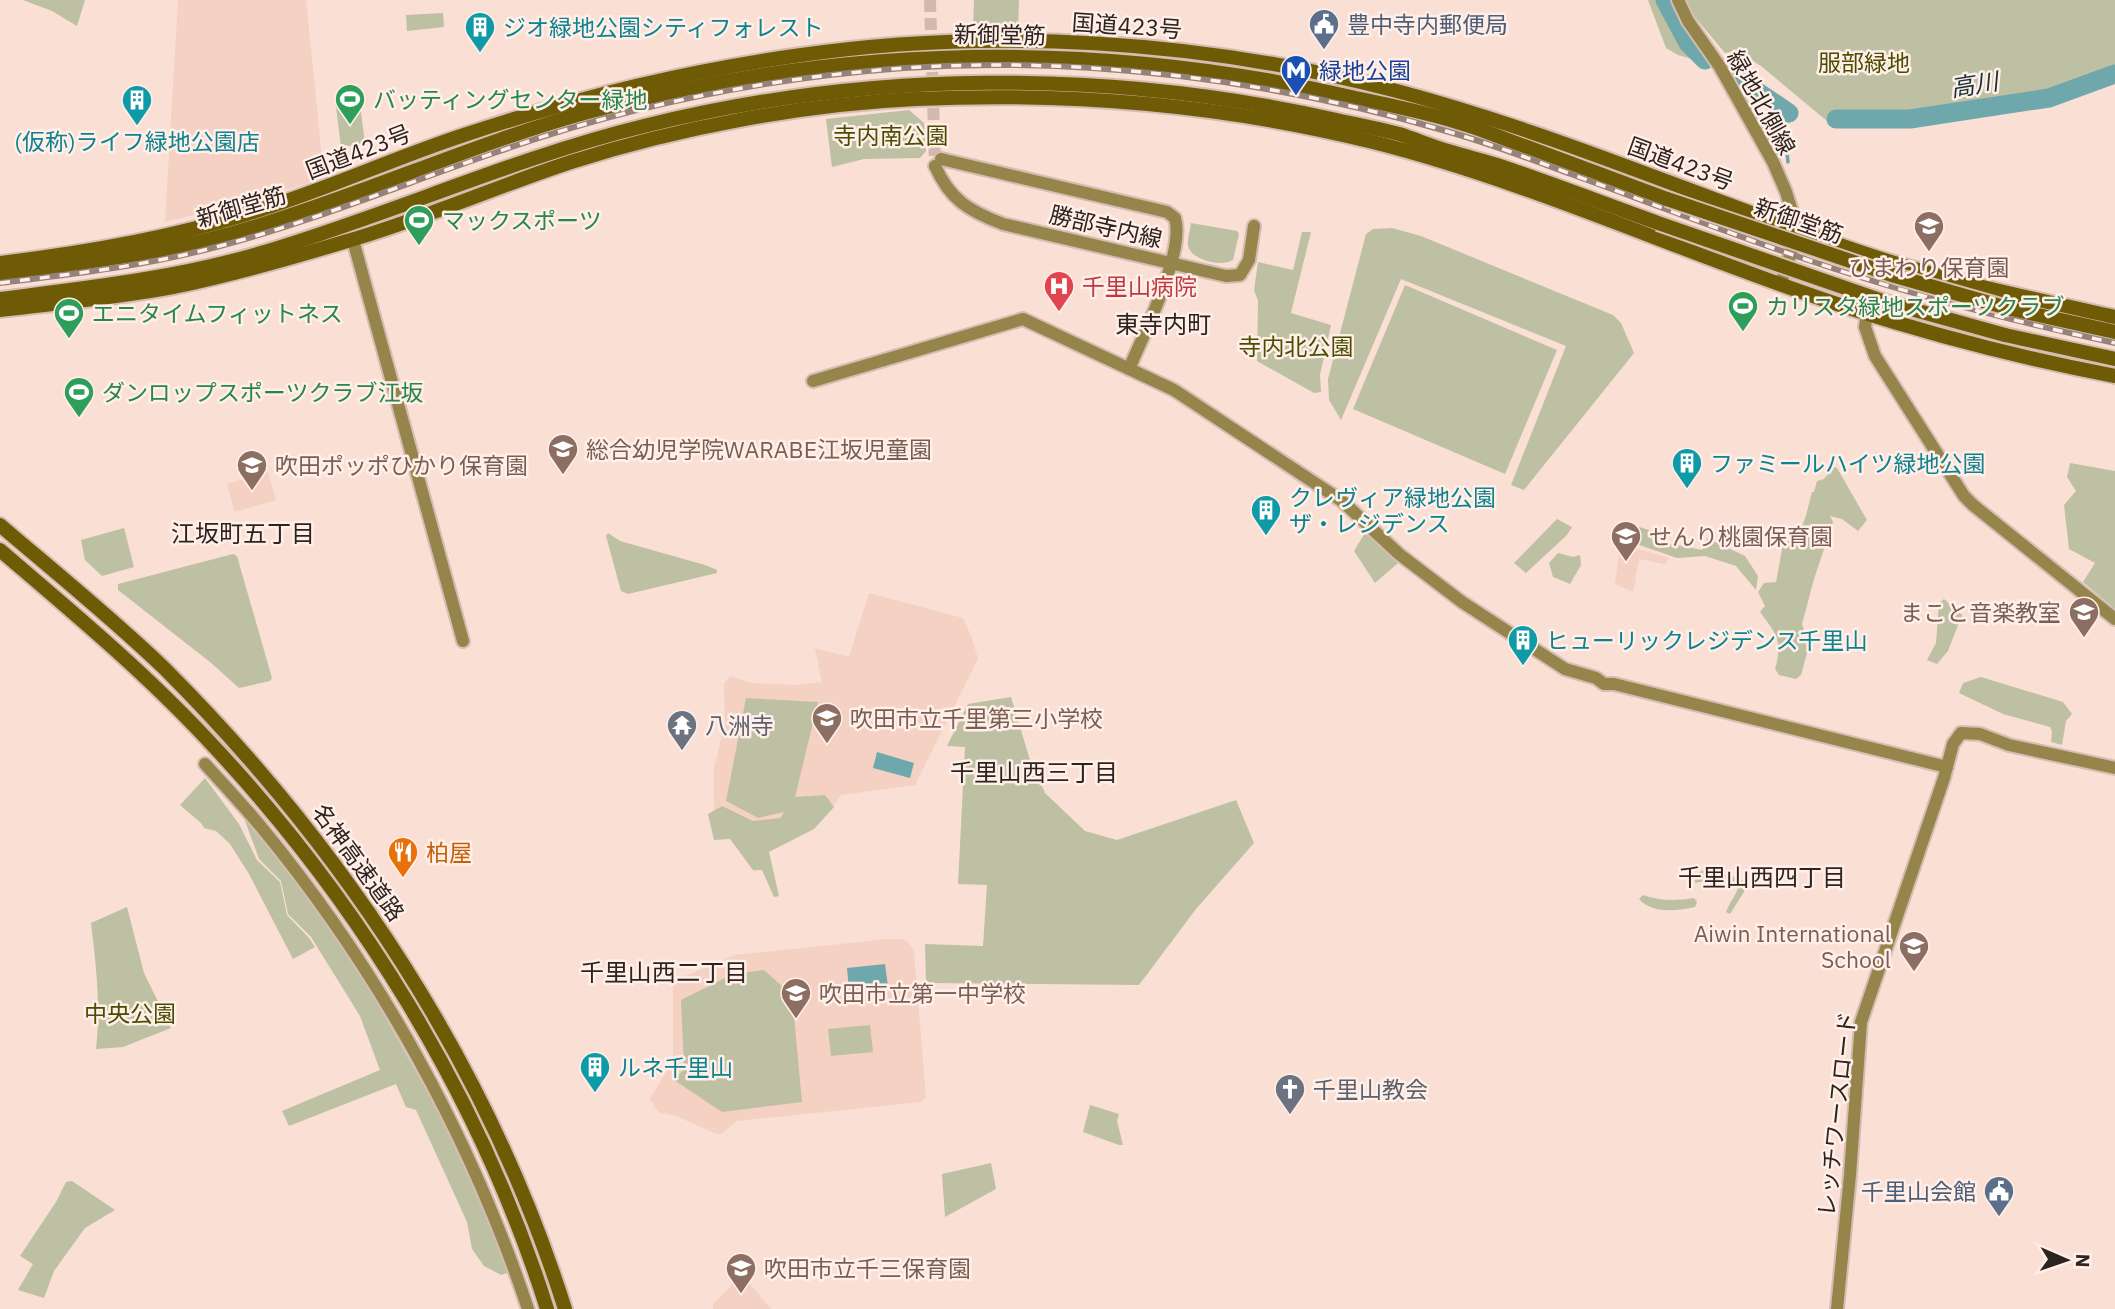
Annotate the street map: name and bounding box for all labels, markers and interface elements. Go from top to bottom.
street label: 国道423号 [1071,6,1183,44]
public building icon: 豊中寺内郵便局 [1307,7,1341,51]
place label: 豊中寺内郵便局 [1347,9,1508,39]
building icon: ジオ緑地公園シティフォレスト [463,10,497,54]
place label: ジオ緑地公園シティフォレスト [503,12,824,42]
street label: 新御堂筋 [954,18,1046,50]
street label: 緑地北側線 [1721,44,1803,160]
park label: 服部緑地 [1818,47,1910,77]
metro station icon: 緑地公園 [1279,53,1313,97]
place label: 緑地公園 [1319,55,1411,85]
water label: 高川 [1948,64,2003,104]
sports icon: バッティングセンター緑地 [333,82,367,126]
building icon: (仮称)ライフ緑地公園店 [120,83,154,127]
place label: バッティングセンター緑地 [373,84,648,114]
street label: 国道423号 [301,117,415,185]
park label: 寺内南公園 [834,120,949,150]
place label: (仮称)ライフ緑地公園店 [14,126,260,156]
street label: 国道423号 [1624,130,1738,196]
street label: 新御堂筋 [193,179,289,233]
street label: 新御堂筋 [1751,191,1847,249]
street label: 勝部寺内線 [1047,198,1165,254]
sports icon: マックスポーツ [402,203,436,247]
place label: マックスポーツ [442,205,602,235]
school or university icon: ひまわり保育園 [1912,209,1946,253]
place label: ひまわり保育園 [1849,252,2010,282]
hospital icon: 千里山病院 [1042,269,1076,313]
place label: 千里山病院 [1082,271,1197,301]
sports icon: カリスタ緑地スポーツクラブ [1726,289,1760,333]
place label: カリスタ緑地スポーツクラブ [1766,291,2065,321]
sports icon: エニタイムフィットネス [52,296,86,340]
place label: エニタイムフィットネス [92,298,343,328]
district label: 東寺内町 [1115,308,1211,340]
park label: 寺内北公園 [1239,331,1354,361]
sports icon: ダンロップスポーツクラブ江坂 [62,375,96,419]
place label: ダンロップスポーツクラブ江坂 [102,377,424,407]
school or university icon: 総合幼児学院WARABE江坂児童園 [546,432,580,476]
place label: 総合幼児学院WARABE江坂児童園 [586,434,932,464]
building icon: ファミールハイツ緑地公園 [1670,446,1704,490]
school or university icon: 吹田ポッポひかり保育園 [235,448,269,492]
place label: ファミールハイツ緑地公園 [1710,448,1986,478]
place label: 吹田ポッポひかり保育園 [275,450,528,480]
place label: クレヴィア緑地公園 ザ・レジデンス [1289,482,1496,538]
building icon: クレヴィア緑地公園 ザ・レジデンス [1249,493,1283,537]
district label: 江坂町五丁目 [171,517,315,549]
school or university icon: せんり桃園保育園 [1609,519,1643,563]
place label: せんり桃園保育園 [1649,521,1833,551]
school or university icon: まこと音楽教室 [2067,595,2101,639]
place label: まこと音楽教室 [1900,597,2061,627]
building icon: ヒューリックレジデンス千里山 [1506,623,1540,667]
place label: ヒューリックレジデンス千里山 [1546,625,1868,655]
school or university icon: 吹田市立千里第三小学校 [810,701,844,745]
place label: 吹田市立千里第三小学校 [850,703,1103,733]
temple icon: 八洲寺 [665,708,699,752]
place label: 八洲寺 [705,710,774,740]
district label: 千里山西三丁目 [950,756,1118,788]
street label: 名神高速道路 [306,797,412,927]
restaurant icon: 柏屋 [386,835,420,879]
place label: 柏屋 [426,837,472,867]
district label: 千里山西四丁目 [1678,861,1846,893]
place label: Aiwin International School [1694,918,1891,974]
school or university icon: Aiwin International School [1897,929,1931,973]
district label: 千里山西二丁目 [580,956,748,988]
school or university icon: 吹田市立第一中学校 [779,976,813,1020]
place label: 吹田市立第一中学校 [819,978,1026,1008]
park label: 中央公園 [84,998,176,1028]
street label: レッチワースロード [1810,1010,1862,1218]
building icon: ルネ千里山 [578,1050,612,1094]
place label: ルネ千里山 [618,1052,733,1082]
church icon: 千里山教会 [1273,1072,1307,1116]
place label: 千里山教会 [1313,1074,1428,1104]
public building icon: 千里山会館 [1982,1174,2016,1218]
place label: 千里山会館 [1861,1176,1976,1206]
north arrow [2031,1225,2101,1295]
school or university icon: 吹田市立千三保育園 [724,1251,758,1295]
place label: 吹田市立千三保育園 [764,1253,971,1283]
text: N [2071,1253,2095,1268]

